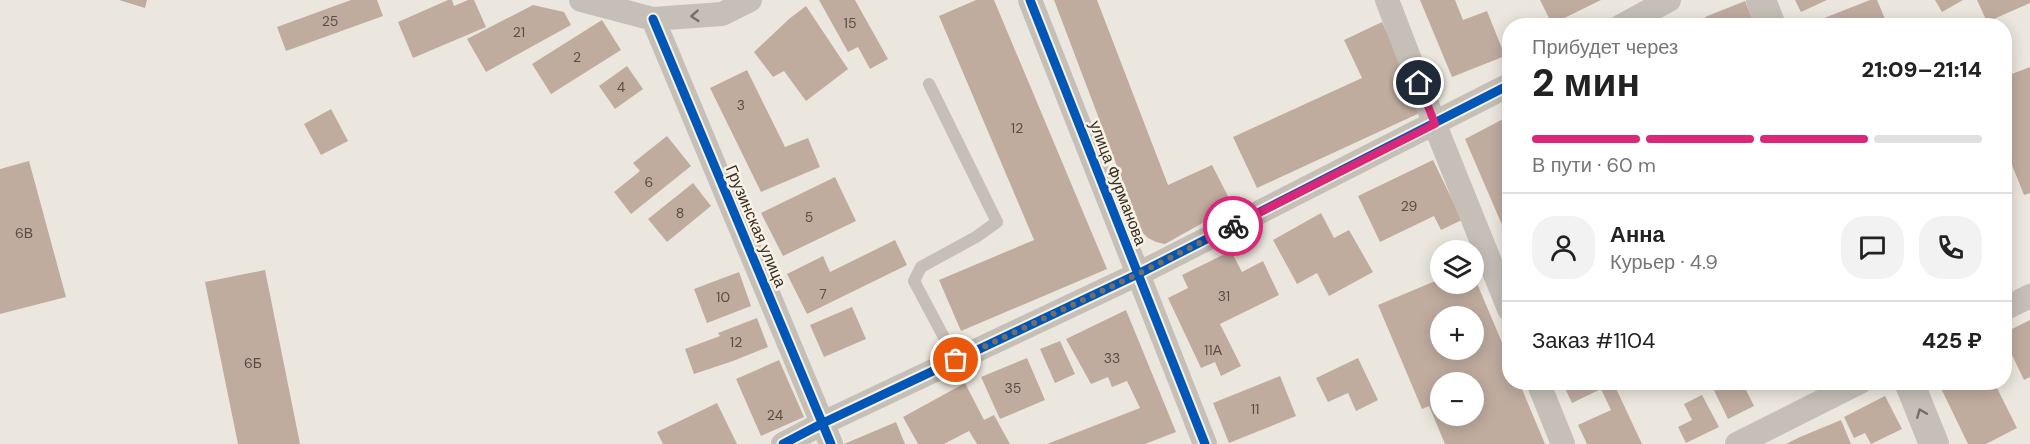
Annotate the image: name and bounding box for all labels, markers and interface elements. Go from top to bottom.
one-way arrow [690,9,699,22]
house number: 25 [322,12,338,30]
house number: 15 [844,14,856,32]
house number: 21 [513,23,525,41]
text: Прибудет через [1532,34,1678,60]
house number: 2 [573,48,581,66]
text: 21:09–21:14 [1861,55,1982,84]
pin [1393,57,1444,108]
text: 2 мин [1532,57,1640,108]
icon: home [1402,66,1435,99]
house number: 4 [617,78,626,96]
house number: 3 [737,96,745,114]
street label: улица Фурманова [1085,118,1151,248]
house number: 12 [1011,119,1023,137]
text: В пути · 60 m [1532,152,1656,178]
street label: Грузинская улица [721,162,791,290]
house number: 6 [645,173,653,191]
courier [1203,196,1263,256]
house number: 29 [1401,197,1418,215]
house number: 8 [676,204,684,222]
house number: 5 [805,208,813,226]
icon: bike [1217,210,1250,243]
button: person [1532,216,1595,279]
button: chat [1841,216,1904,279]
button: phone [1919,216,1982,279]
text: Анна [1610,220,1665,249]
house number: 6В [15,224,33,242]
map controls [1430,240,1484,426]
button: layers [1430,240,1484,294]
text: Курьер · 4.9 [1610,249,1718,275]
house number: 7 [819,285,827,303]
house number: 31 [1218,287,1230,305]
house number: 10 [716,288,730,306]
button: + [1430,306,1484,360]
text: Заказ #1104 [1532,326,1655,355]
text: 425 ₽ [1922,326,1982,355]
house number: 12 [730,333,742,351]
pin [930,334,981,385]
house number: 11А [1204,341,1223,359]
icon: bag [939,343,972,376]
house number: 33 [1104,349,1120,367]
house number: 6Б [244,354,262,372]
button: − [1430,372,1484,426]
house number: 35 [1005,379,1021,397]
house number: 11 [1251,400,1259,418]
house number: 24 [767,406,784,424]
one-way arrow [1916,409,1928,420]

